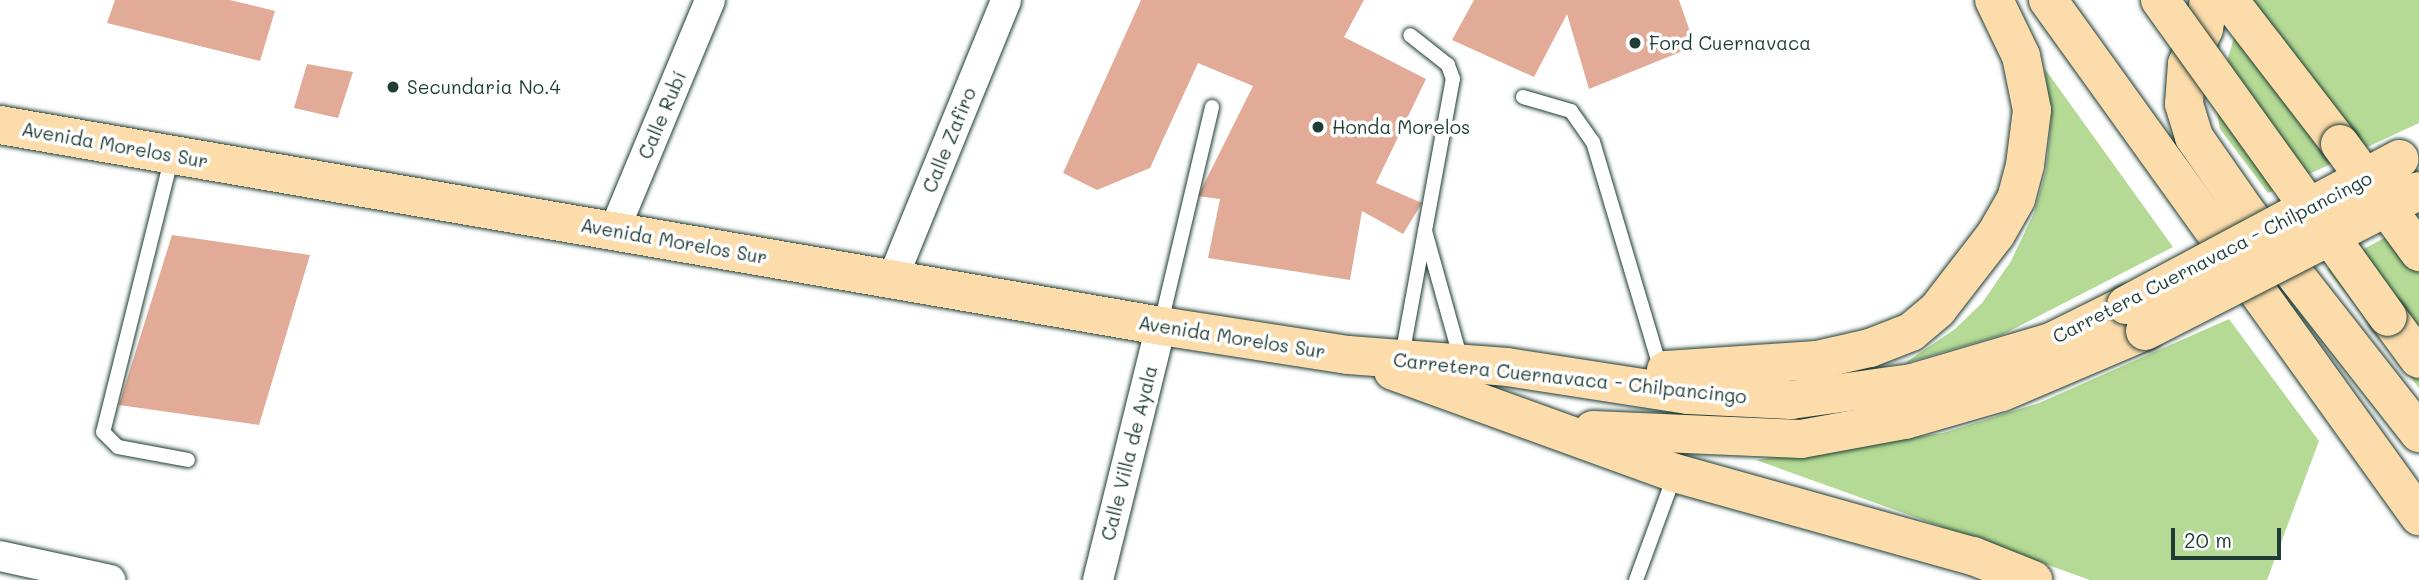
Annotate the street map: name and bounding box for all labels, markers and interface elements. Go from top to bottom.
place label: Ford Cuernavaca [1649,32,1811,54]
marker: Ford Cuernavaca [1627,35,1643,51]
street label: Calle Rubí [633,68,691,162]
place label: Secundaria No.4 [407,76,561,98]
marker: Secundaria No.4 [385,79,401,95]
street label: Calle Zafiro [918,84,980,196]
place label: Honda Morelos [1332,116,1470,138]
street label: Avenida Morelos Sur [20,117,210,173]
marker: Honda Morelos [1310,119,1326,135]
street label: Carretera Cuernavaca - Chilpancingo [2049,166,2375,348]
street label: Avenida Morelos Sur [579,213,769,269]
street label: Avenida Morelos Sur [1137,311,1327,363]
street label: Carretera Cuernavaca - Chilpancingo [1392,348,1748,408]
street label: Calle Villa de Ayala [1096,363,1162,543]
scale bar [2174,514,2284,558]
text: 20 m [2184,526,2232,553]

